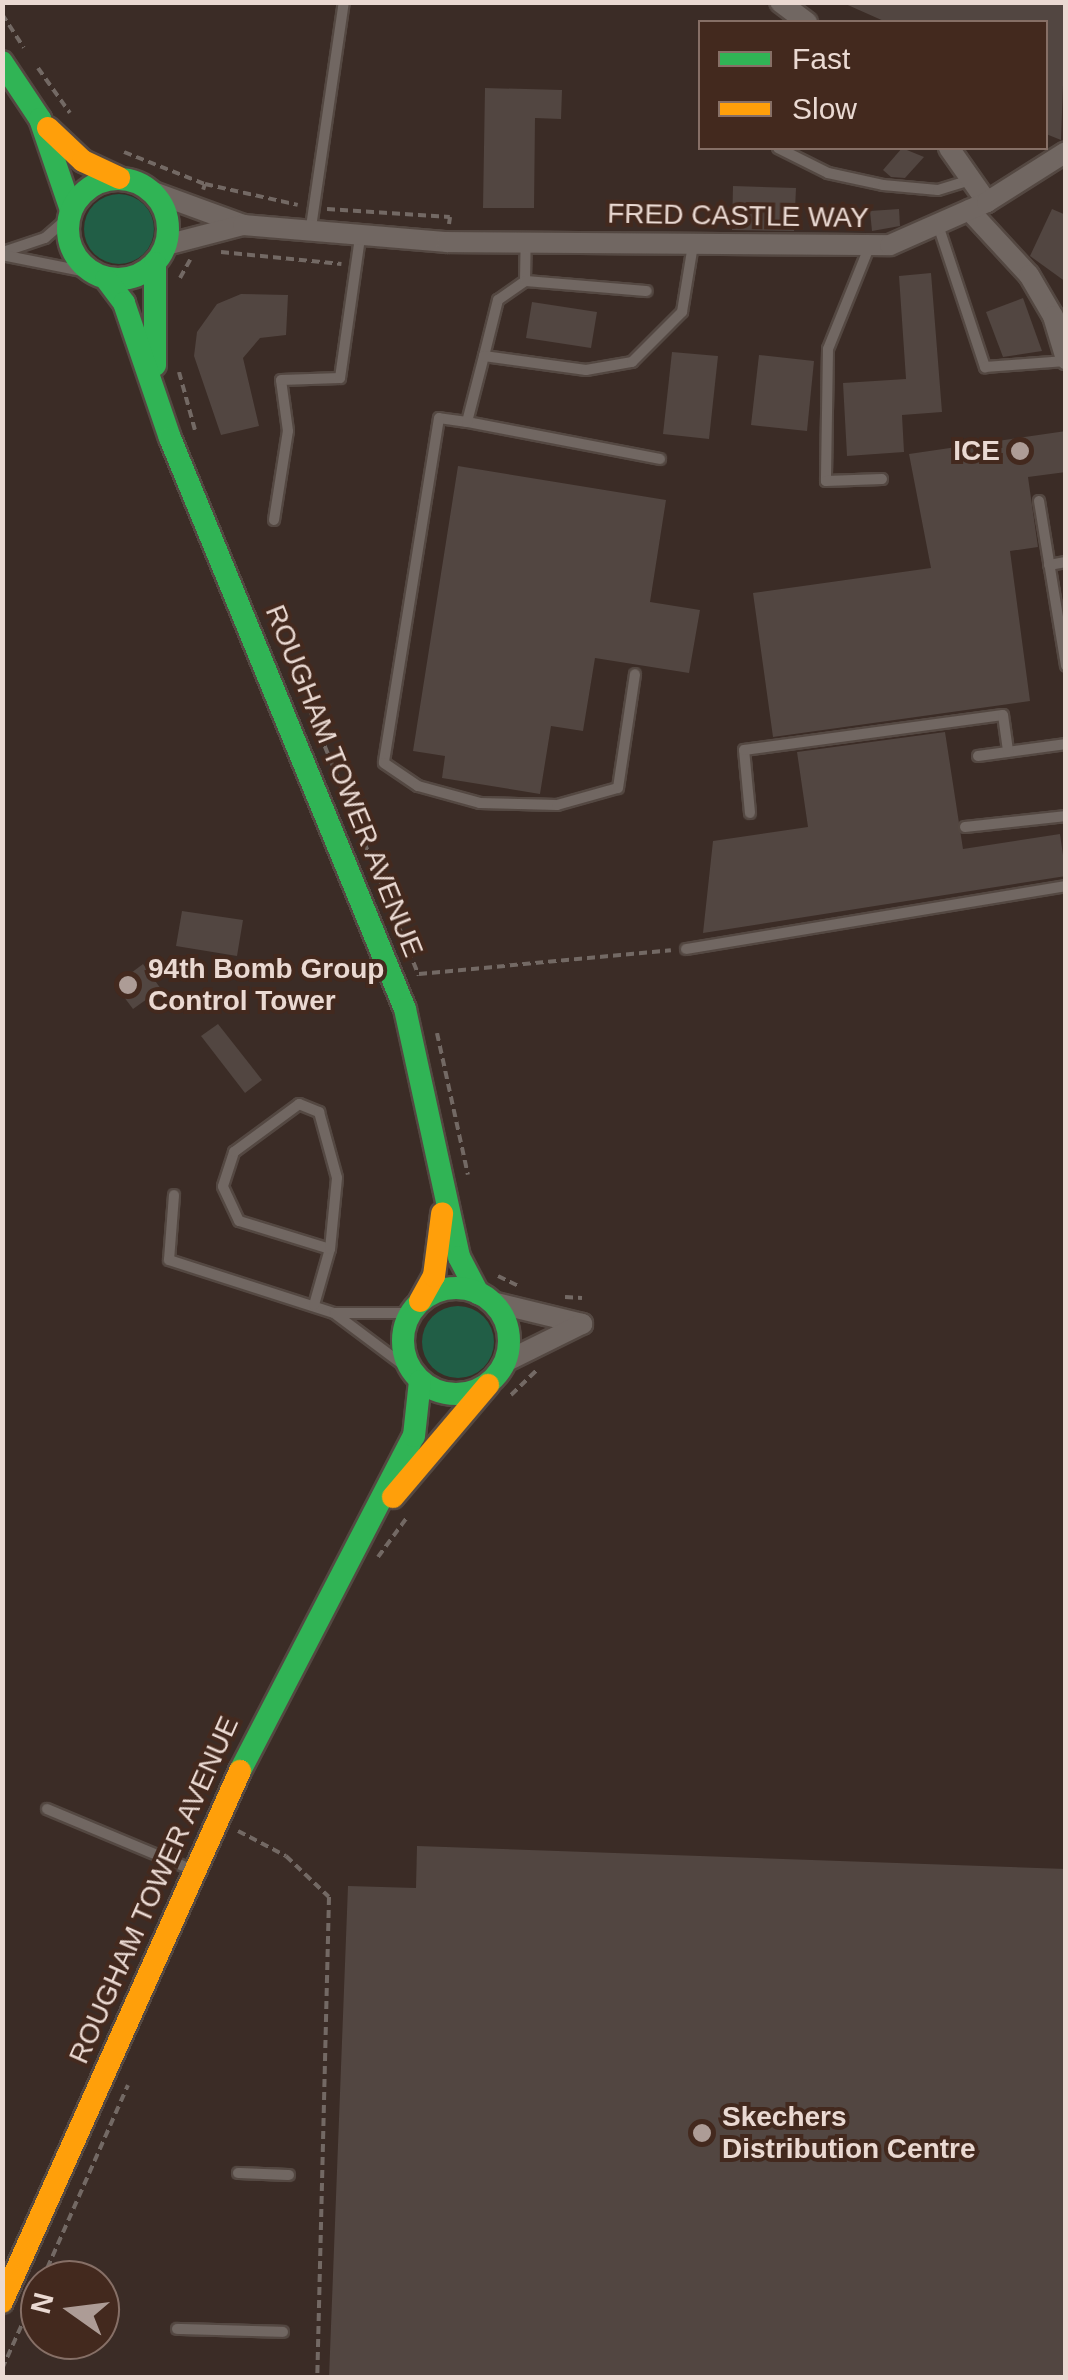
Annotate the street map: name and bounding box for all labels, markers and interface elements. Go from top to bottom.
legend [698,20,1048,150]
text: Fast [792,42,850,75]
text: Slow [792,92,857,125]
street label: FRED CASTLE WAY [607,197,869,235]
place label: ICE [953,434,1000,468]
marker: ICE [1009,440,1031,462]
street label: ROUGHAM TOWER AVENUE [258,599,430,963]
place label: 94th Bomb Group Control Tower [148,952,384,1018]
marker: 94th Bomb Group Control Tower [117,974,139,996]
street label: ROUGHAM TOWER AVENUE [62,1710,246,2070]
place label: Skechers Distribution Centre [722,2100,976,2166]
marker: Skechers Distribution Centre [691,2122,713,2144]
north arrow [20,2260,120,2360]
text: N [25,2290,60,2317]

